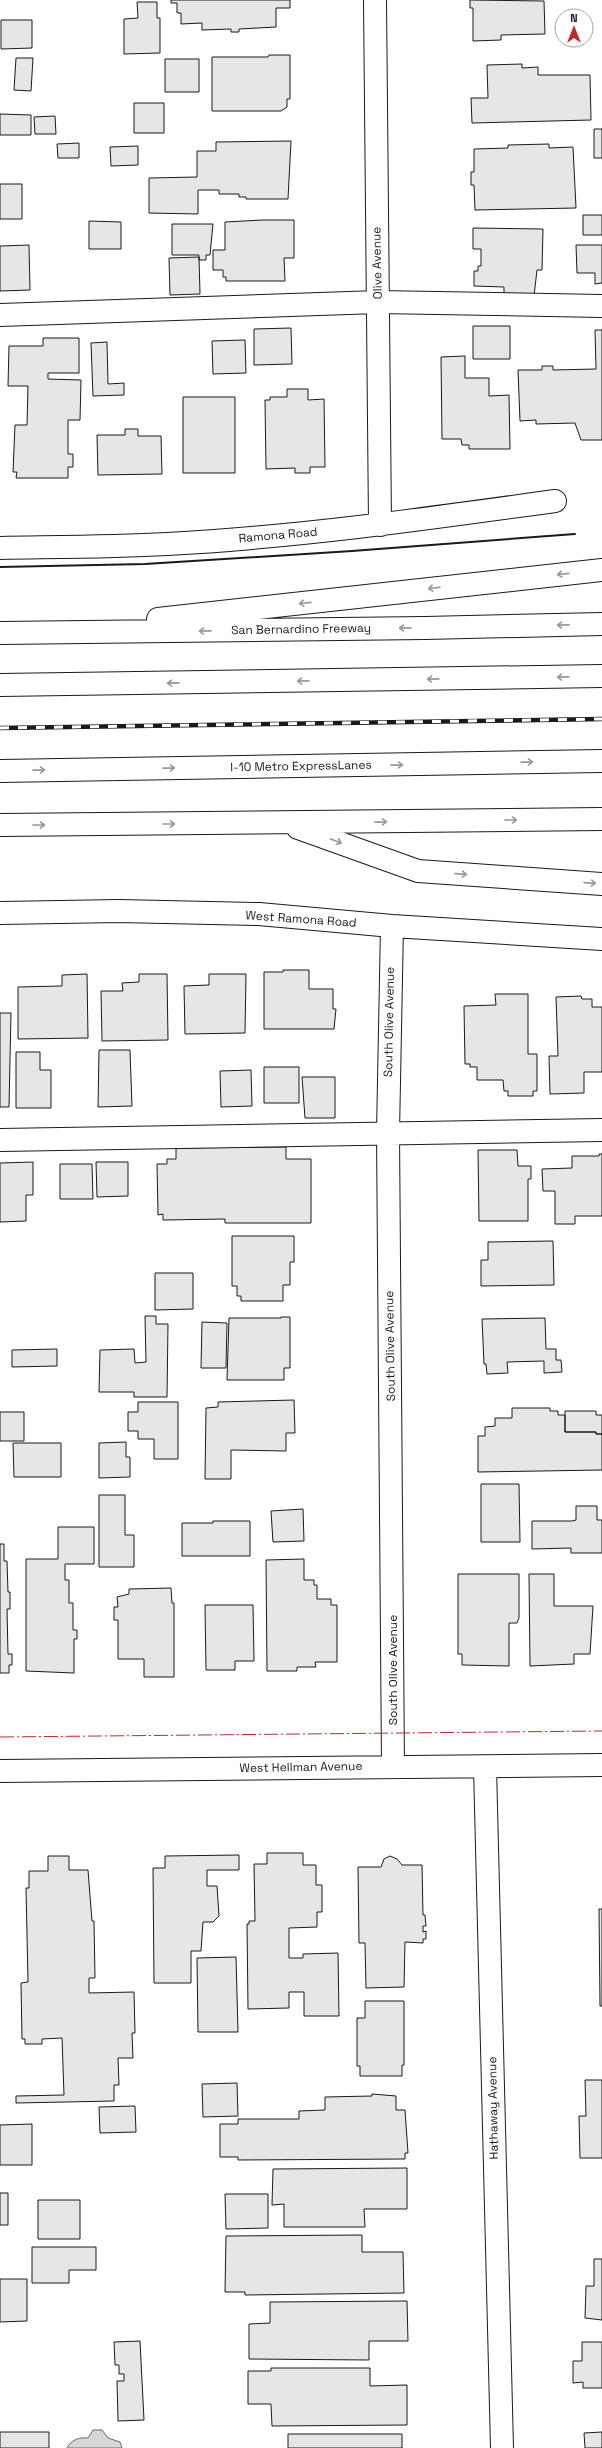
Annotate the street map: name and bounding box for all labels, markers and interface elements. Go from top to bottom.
north arrow [554,8,594,48]
text: N [570,11,578,25]
street label: Olive Avenue [368,227,386,299]
street label: Ramona Road [238,524,318,546]
one-way arrow [557,571,570,578]
one-way arrow [428,585,441,592]
one-way arrow [299,599,312,606]
street label: San Bernardino Freeway [231,620,371,638]
one-way arrow [557,621,570,629]
one-way arrow [399,624,412,632]
one-way arrow [199,627,212,634]
one-way arrow [557,673,570,681]
one-way arrow [427,675,440,683]
one-way arrow [297,677,310,685]
one-way arrow [167,679,180,686]
street label: I-10 Metro ExpressLanes [230,757,372,775]
one-way arrow [520,758,533,766]
one-way arrow [390,761,403,768]
one-way arrow [162,764,175,772]
one-way arrow [32,766,45,774]
one-way arrow [504,816,517,824]
one-way arrow [374,818,387,826]
one-way arrow [162,820,175,828]
one-way arrow [32,821,45,829]
one-way arrow [329,838,341,846]
one-way arrow [454,870,467,877]
one-way arrow [583,879,596,886]
street label: West Ramona Road [245,907,357,931]
street label: South Olive Avenue [380,967,398,1077]
street label: South Olive Avenue [381,1291,399,1401]
street label: South Olive Avenue [385,1615,401,1725]
street label: West Hellman Avenue [239,1758,363,1776]
street label: Hathaway Avenue [484,2056,502,2160]

